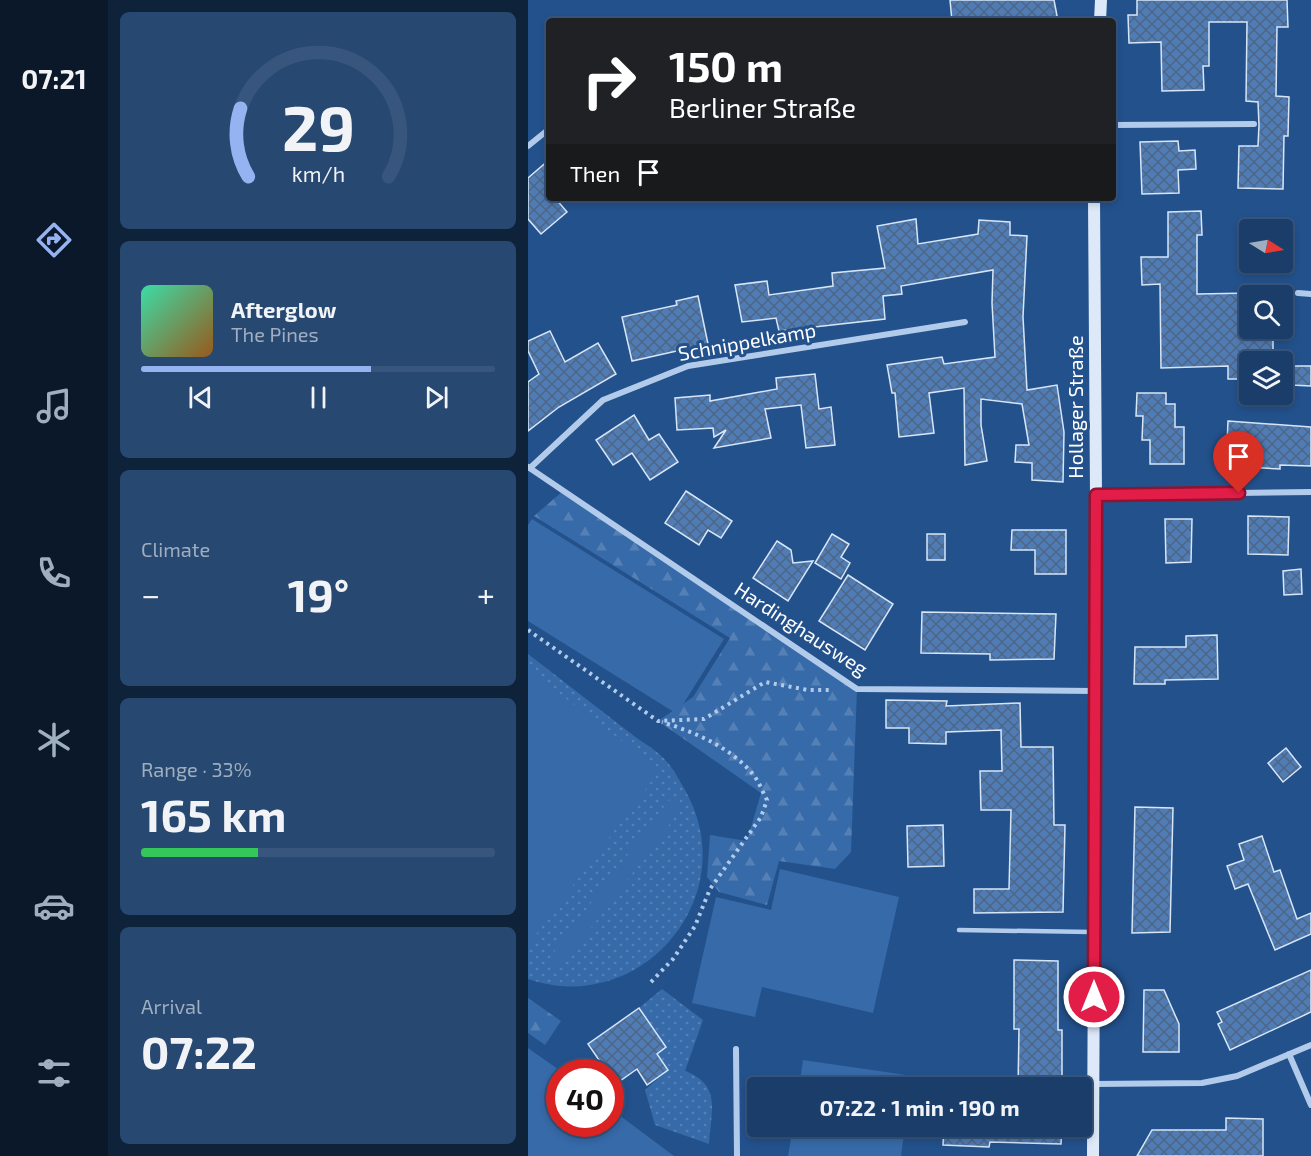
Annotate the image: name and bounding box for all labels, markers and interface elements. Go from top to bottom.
text: 150 m [669,40,783,90]
icon: right [570,42,648,120]
text: 07:21 [21,62,87,94]
text: 29 [281,90,355,165]
text: Berliner Straße [669,91,856,123]
icon: arrive [632,156,665,189]
text: Then [570,160,620,186]
text: km/h [291,162,345,187]
icon: directions [33,219,75,261]
north arrow [1239,219,1293,273]
map controls [1239,219,1293,405]
button: search [1239,285,1293,339]
text: Afterglow [231,296,336,322]
street label: Schnippelkamp [676,317,818,365]
text: The Pines [231,322,319,346]
street label: Hollager Straße [1063,335,1087,479]
button: layers [1239,351,1293,405]
icon: previous [184,381,217,414]
icon: pause [302,381,335,414]
icon: next [420,381,453,414]
icon: music [33,385,75,427]
pin [1213,431,1264,493]
icon: arrive [1222,440,1255,473]
text: Climate [141,537,210,561]
icon: phone [33,552,75,594]
text: 19° [288,567,349,621]
text: − [141,574,160,614]
text: + [477,574,495,614]
street label: Hardinghausweg [730,576,873,680]
icon: climate [33,719,75,761]
text: Range · 33% [141,757,252,781]
text: 165 km [141,787,286,841]
icon: car [33,885,75,927]
position arrow [1062,965,1126,1029]
text: Arrival [141,994,202,1018]
text: 07:22 [141,1024,257,1078]
icon: filters [33,1052,75,1094]
speed limit sign: 40 [546,1059,624,1137]
text: 07:22 · 1 min · 190 m [819,1094,1020,1120]

